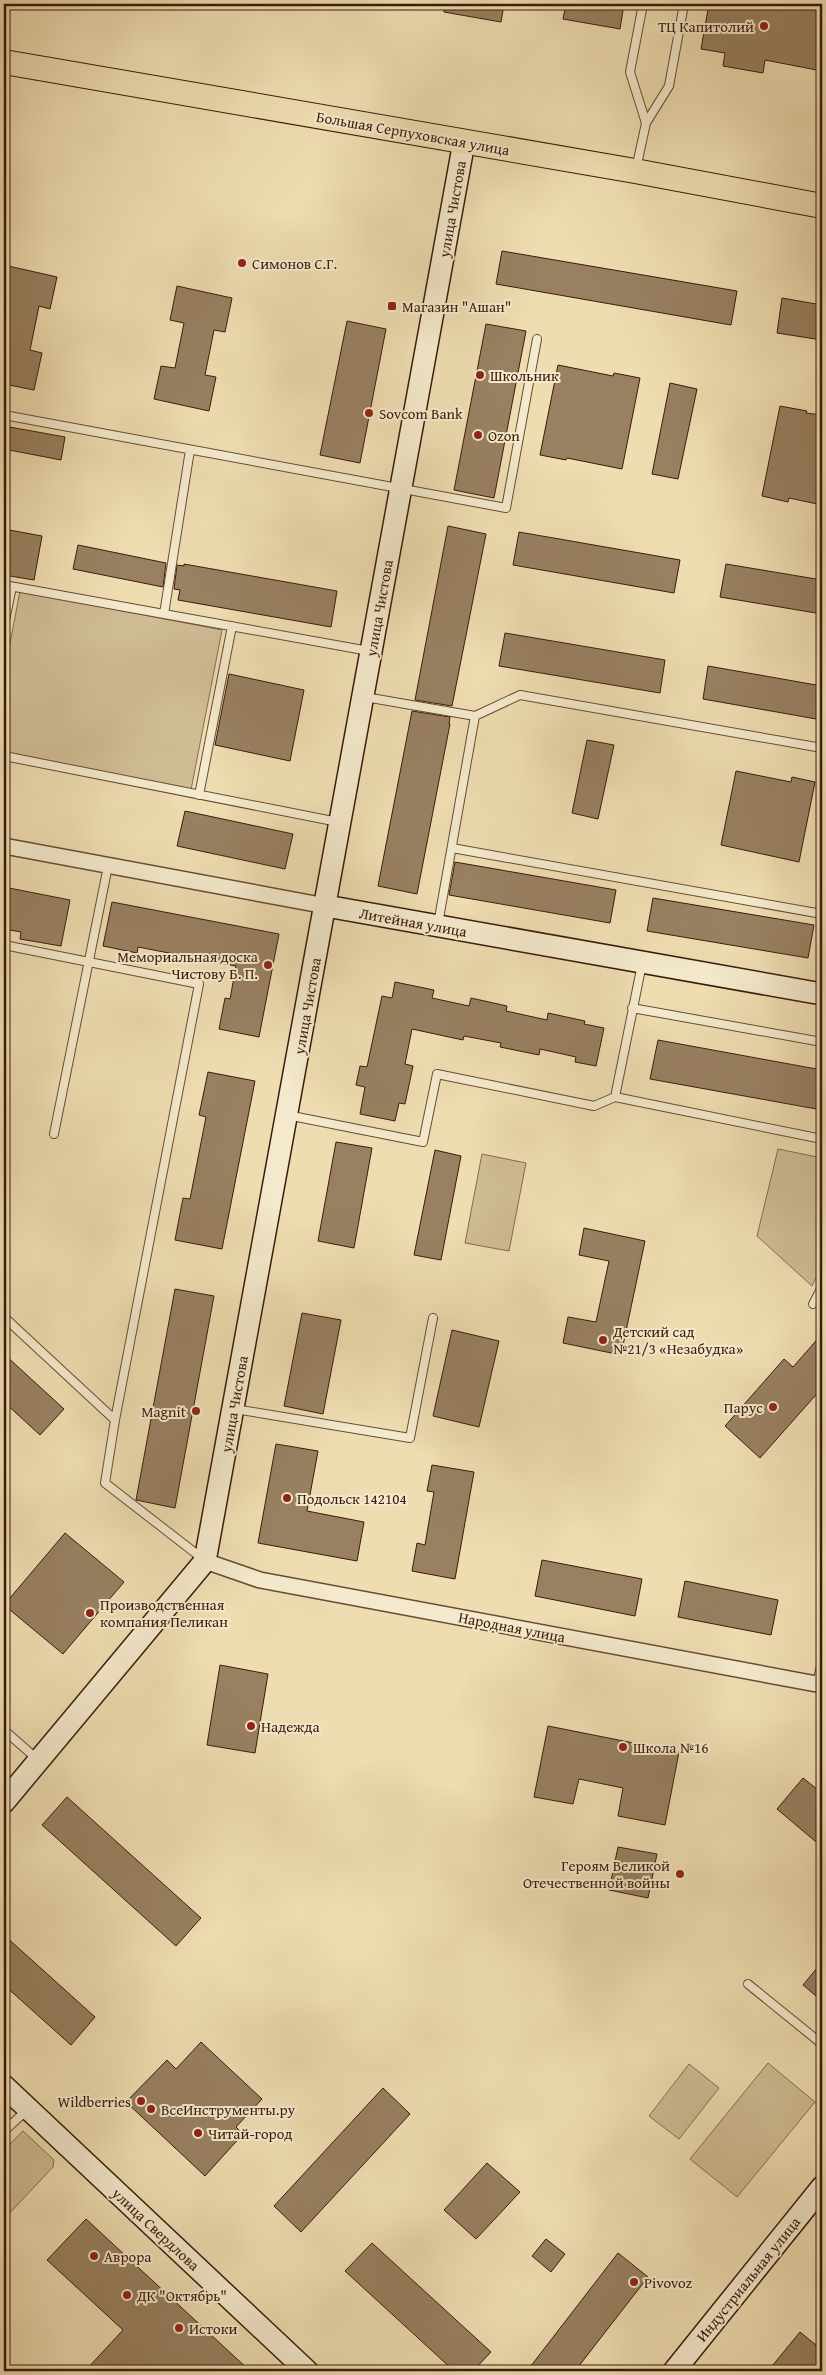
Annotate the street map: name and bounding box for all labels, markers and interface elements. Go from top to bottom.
place label: ТЦ Капитолий [658,16,754,37]
marker: ТЦ Капитолий [758,20,770,32]
street label: Большая Серпуховская улица [315,106,512,160]
street label: улица Чистова [433,158,471,260]
place label: Симонов С.Г. [252,253,337,274]
marker: Симонов С.Г. [236,257,248,269]
place label: Магазин "Ашан" [402,296,511,317]
marker: Магазин "Ашан" [386,300,398,312]
place label: Школьник [490,365,559,386]
marker: Школьник [474,369,486,381]
place label: Sovcom Bank [379,403,463,424]
marker: Sovcom Bank [363,407,375,419]
place label: Ozon [488,425,520,446]
marker: Ozon [472,429,484,441]
street label: улица Чистова [360,557,398,659]
street label: Литейная улица [358,902,469,942]
place label: Мемориальная доска Чистову Б. П. [117,946,259,984]
street label: улица Чистова [288,955,326,1057]
marker: Мемориальная доска Чистову Б. П. [262,959,274,971]
place label: Детский сад №21/3 «Незабудка» [612,1321,743,1359]
marker: Детский сад №21/3 «Незабудка» [597,1334,609,1346]
street label: улица Чистова [215,1353,253,1455]
place label: Парус [724,1397,763,1418]
place label: Magnit [141,1401,187,1422]
marker: Парус [767,1401,779,1413]
marker: Magnit [190,1405,202,1417]
place label: Подольск 142104 [297,1488,407,1509]
marker: Подольск 142104 [281,1492,293,1504]
place label: Производственная компания Пеликан [100,1594,228,1632]
street label: Народная улица [457,1606,568,1648]
marker: Производственная компания Пеликан [84,1607,96,1619]
place label: Надежда [261,1716,320,1737]
marker: Надежда [245,1720,257,1732]
place label: Школа №16 [633,1737,708,1758]
marker: Школа №16 [617,1741,629,1753]
place label: Героям Великой Отечественной войны [523,1855,670,1893]
marker: Героям Великой Отечественной войны [674,1868,686,1880]
place label: Wildberries [57,2091,131,2112]
marker: Wildberries [135,2095,147,2107]
place label: ВсеИнструменты.ру [161,2099,296,2120]
marker: ВсеИнструменты.ру [145,2103,157,2115]
place label: Читай-город [208,2123,292,2144]
marker: Читай-город [192,2127,204,2139]
street label: улица Свердлова [107,2182,205,2276]
street label: Индустриальная улица [691,2211,806,2346]
place label: Аврора [104,2246,152,2267]
marker: Аврора [88,2250,100,2262]
place label: Pivovoz [644,2272,693,2293]
marker: Pivovoz [628,2276,640,2288]
place label: ДК "Октябрь" [136,2285,227,2306]
marker: ДК "Октябрь" [121,2289,133,2301]
place label: Истоки [189,2318,238,2339]
marker: Истоки [173,2322,185,2334]

